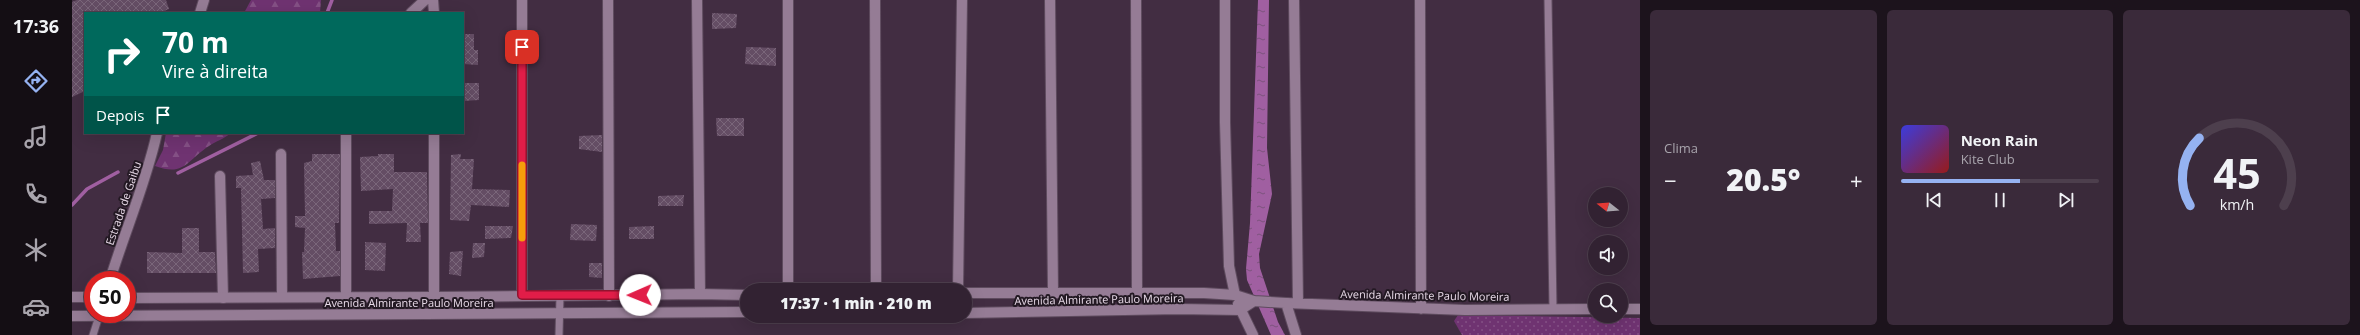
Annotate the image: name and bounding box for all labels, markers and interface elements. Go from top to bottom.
text: 17:36 [13,14,59,38]
text: 70 m [162,23,229,61]
icon: right [96,28,148,80]
pin [505,30,539,64]
icon: arrive [511,36,533,58]
text: Vire à direita [162,59,268,83]
icon: directions [22,67,50,95]
icon: arrive [152,104,174,126]
text: Depois [96,105,144,125]
icon: music [22,123,50,151]
text: Neon Rain [1961,130,2038,150]
text: Clima [1664,139,1698,157]
text: 45 [2213,144,2260,200]
text: Kite Club [1961,150,2015,168]
street label: Estrada de Gaibu [102,159,144,247]
text: 20.5° [1726,159,1800,200]
text: − [1664,165,1677,195]
text: + [1850,165,1863,195]
icon: phone [22,180,50,208]
north arrow [1588,187,1628,227]
map controls [1588,187,1628,323]
icon: previous [1923,189,1945,211]
icon: pause [1989,189,2011,211]
icon: next [2055,189,2077,211]
text: km/h [2219,194,2254,213]
button: sound [1588,235,1628,275]
icon: climate [22,236,50,264]
speed limit sign: 50 [84,271,136,323]
position arrow [619,274,661,316]
button: search [1588,283,1628,323]
street label: Avenida Almirante Paulo Moreira [1340,286,1510,304]
street label: Avenida Almirante Paulo Moreira [1014,290,1184,308]
icon: car [22,293,50,321]
text: 17:37 · 1 min · 210 m [780,293,932,313]
street label: Avenida Almirante Paulo Moreira [324,295,494,310]

